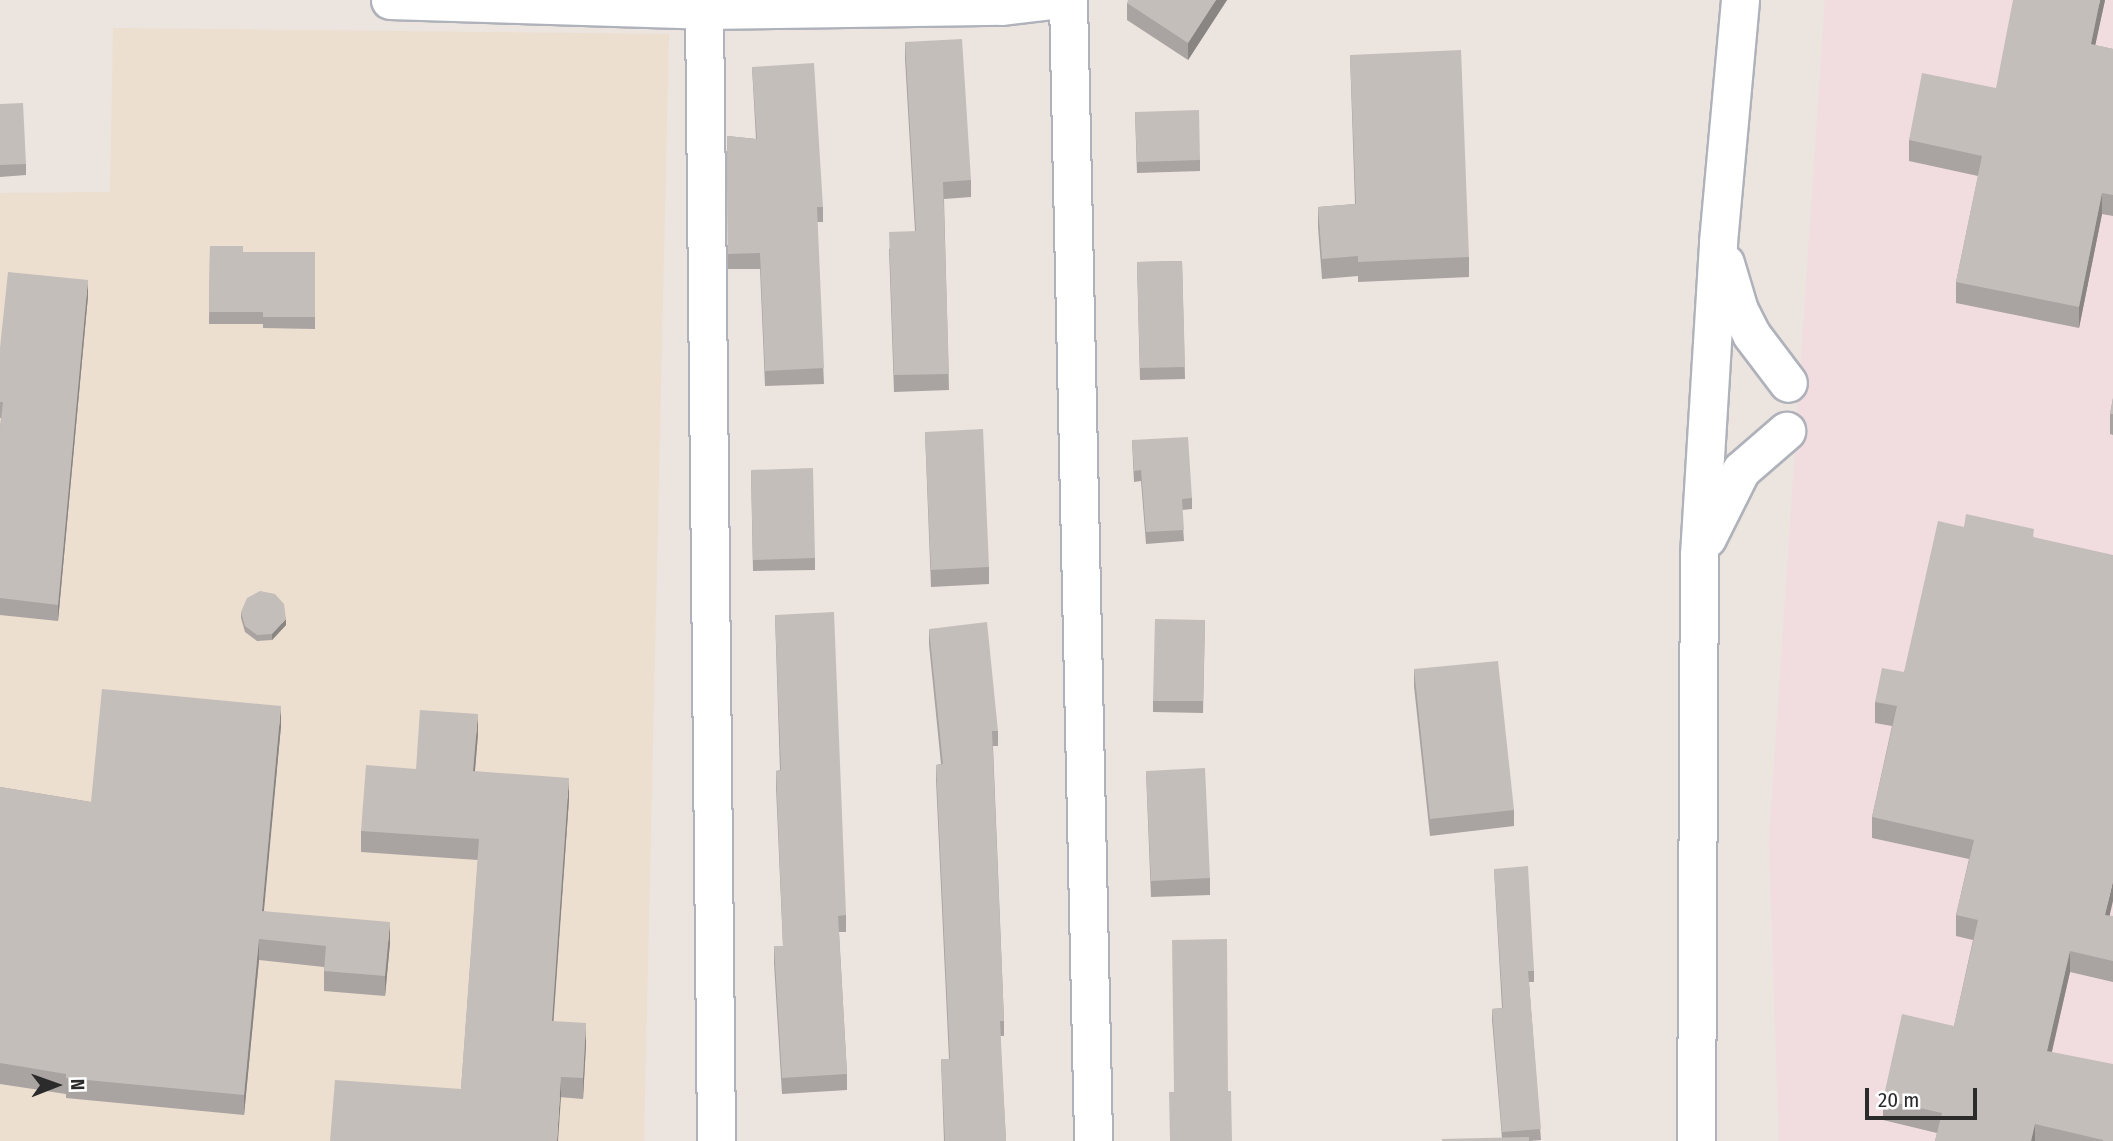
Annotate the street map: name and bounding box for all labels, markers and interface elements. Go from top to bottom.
north arrow [21,1050,91,1120]
scale bar [1868,1074,1980,1118]
text: N [66,1079,89,1091]
text: 20 m [1878,1087,1919,1113]

